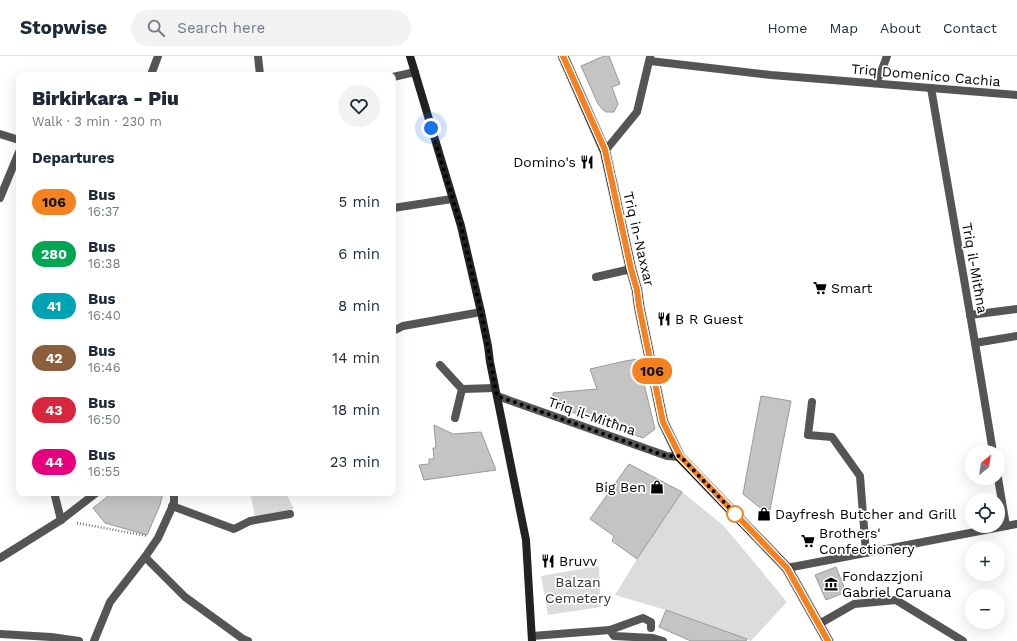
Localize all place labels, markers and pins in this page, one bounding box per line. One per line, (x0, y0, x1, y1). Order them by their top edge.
place label: Domino's (513, 154, 576, 170)
restaurant icon: Domino's (579, 154, 595, 170)
supermarket icon: Smart (812, 280, 828, 296)
place label: Smart (831, 280, 872, 296)
restaurant icon: B R Guest (656, 311, 672, 327)
place label: B R Guest (675, 311, 743, 327)
place label: Big Ben (595, 479, 646, 495)
shop icon: Big Ben (649, 479, 665, 495)
unlabelled marker (726, 505, 744, 523)
shop icon: Dayfresh Butcher and Grill (756, 506, 772, 522)
place label: Dayfresh Butcher and Grill (775, 506, 957, 522)
place label: Brothers' Confectionery (819, 525, 915, 557)
supermarket icon: Brothers' Confectionery (800, 533, 816, 549)
restaurant icon: Bruvv (540, 553, 556, 569)
place label: Bruvv (559, 553, 598, 569)
place label: Fondazzjoni Gabriel Caruana (842, 568, 951, 600)
museum icon: Fondazzjoni Gabriel Caruana (823, 576, 839, 592)

